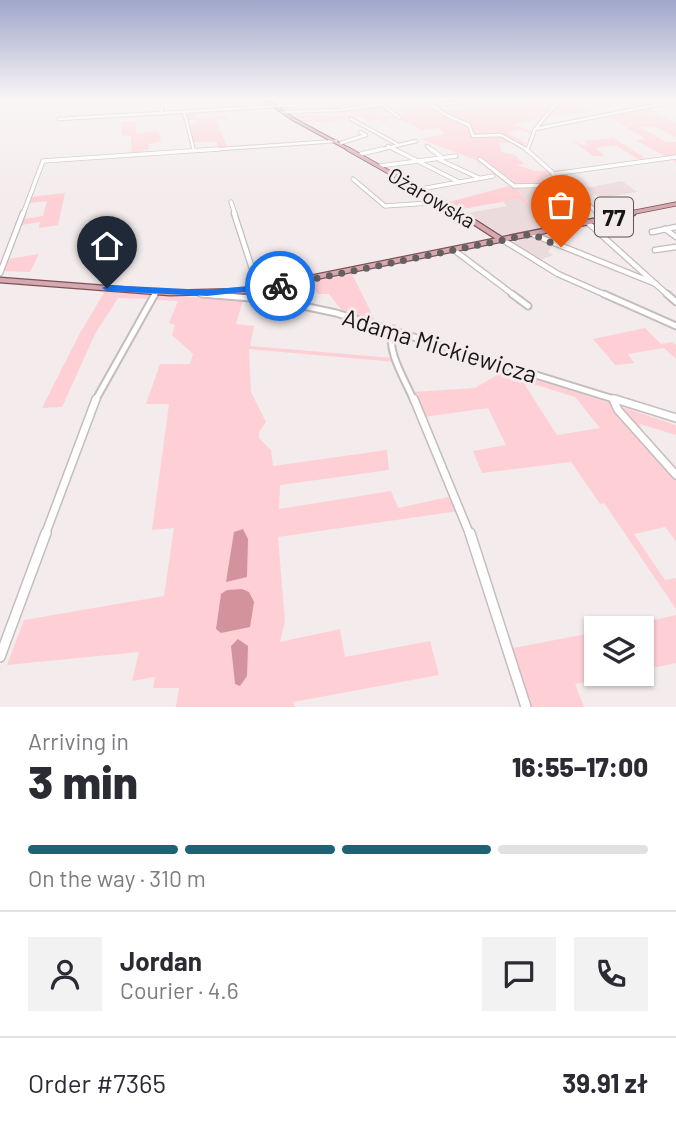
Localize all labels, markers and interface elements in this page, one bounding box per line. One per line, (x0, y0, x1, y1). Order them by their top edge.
street label: Ożarowska (384, 161, 480, 233)
pin (531, 175, 591, 247)
icon: bag (542, 186, 580, 224)
road number: 77 (595, 198, 633, 236)
pin (77, 216, 137, 288)
icon: home (88, 227, 126, 265)
courier (245, 251, 315, 321)
icon: bike (261, 267, 299, 305)
street label: Adama Mickiewicza (339, 302, 541, 388)
map controls (584, 616, 654, 686)
button: layers (584, 616, 654, 686)
text: Arriving in (28, 727, 129, 755)
text: 16:55–17:00 (512, 751, 648, 782)
text: 3 min (28, 753, 138, 808)
text: On the way · 310 m (28, 864, 206, 892)
button: person (28, 937, 102, 1011)
button: chat (482, 937, 556, 1011)
button: phone (574, 937, 648, 1011)
text: Jordan (120, 945, 202, 976)
text: Courier · 4.6 (120, 976, 239, 1004)
text: Order #7365 (28, 1067, 166, 1098)
text: 39.91 zł (562, 1067, 648, 1098)

